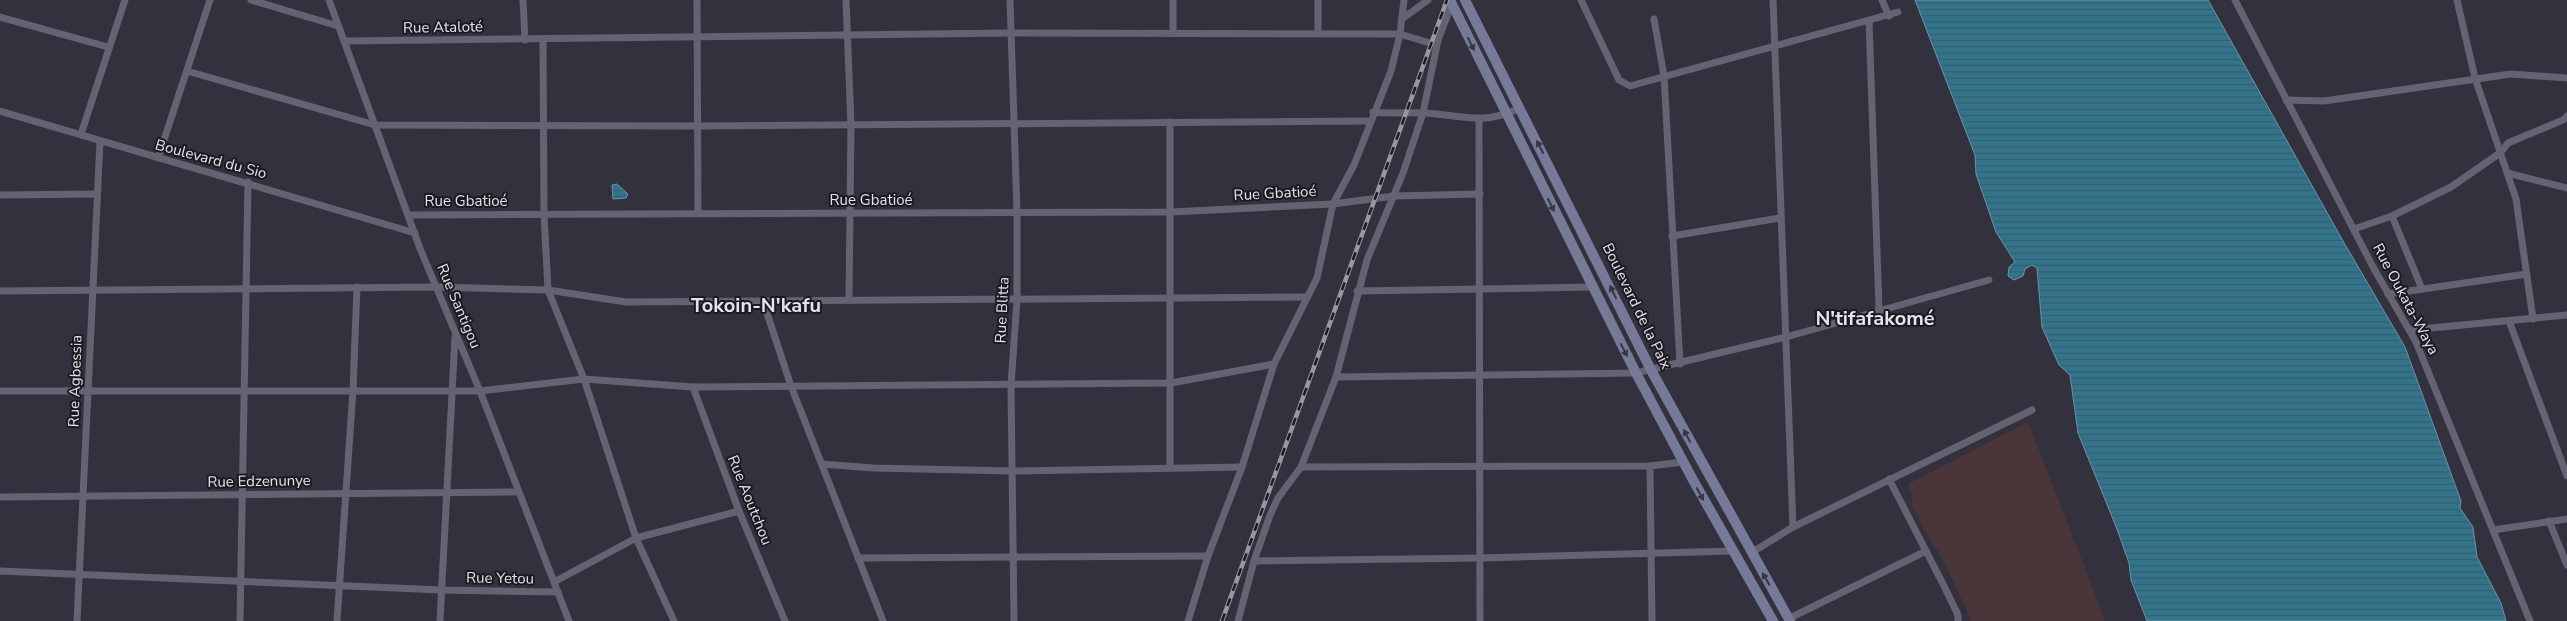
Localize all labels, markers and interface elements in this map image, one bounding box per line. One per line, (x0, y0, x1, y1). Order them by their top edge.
street label: Rue Ataloté (403, 16, 483, 38)
one-way arrow (1467, 37, 1475, 51)
street label: Boulevard du Sio (153, 135, 269, 183)
one-way arrow (1536, 140, 1544, 154)
street label: Rue Gbatioé (1233, 181, 1317, 205)
street label: Rue Gbatioé (830, 190, 912, 210)
street label: Rue Gbatioé (425, 191, 507, 211)
one-way arrow (1547, 198, 1555, 212)
street label: Boulevard de la Paix (1598, 240, 1676, 372)
street label: Rue Oukata-Waya (2368, 240, 2444, 358)
street label: Rue Santigou (432, 261, 486, 351)
street label: Rue Blitta (990, 276, 1014, 344)
one-way arrow (1609, 285, 1617, 299)
district label: Tokoin-N'kafu (691, 292, 821, 319)
district label: N'tifafakomé (1815, 305, 1935, 332)
street label: Rue Agbessia (63, 334, 87, 428)
one-way arrow (1620, 343, 1628, 357)
one-way arrow (1683, 430, 1692, 443)
street label: Rue Aoutchou (723, 452, 777, 548)
street label: Rue Edzenunye (207, 470, 311, 492)
one-way arrow (1696, 487, 1705, 500)
street label: Rue Yetou (466, 567, 534, 589)
one-way arrow (1761, 572, 1770, 585)

